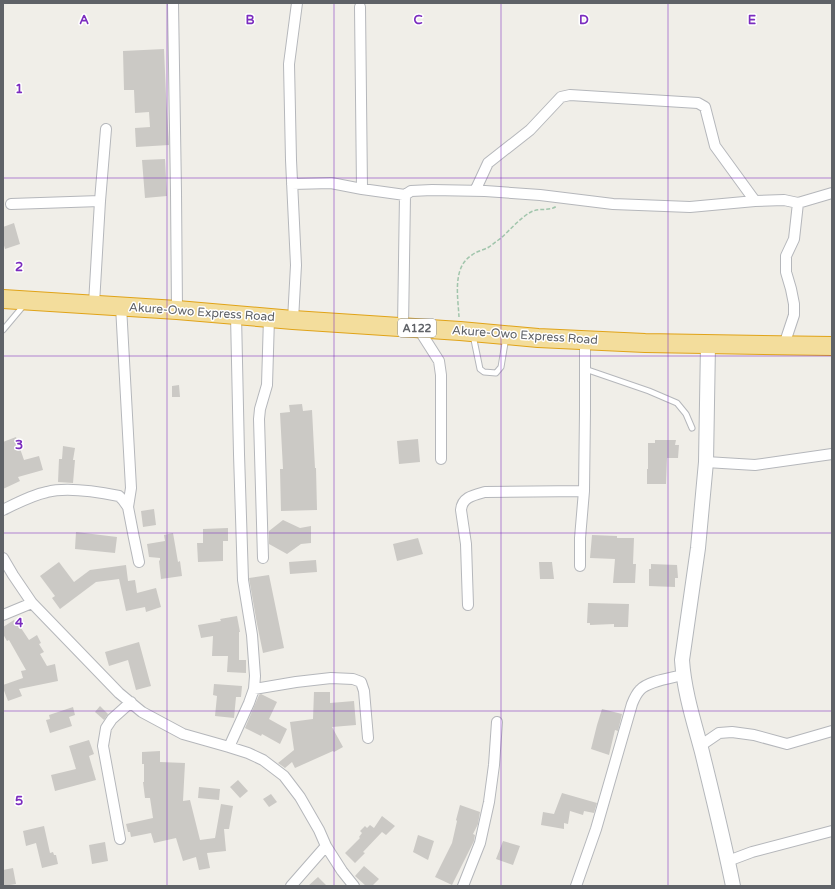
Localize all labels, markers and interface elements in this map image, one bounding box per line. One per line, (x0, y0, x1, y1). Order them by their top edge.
text: A (79, 12, 89, 28)
text: B (245, 12, 255, 28)
text: C (413, 12, 423, 28)
text: D (579, 12, 589, 28)
text: E (748, 12, 756, 28)
text: 1 (15, 81, 23, 97)
text: 2 (15, 259, 23, 275)
street label: Akure-Owo Express Road (129, 300, 275, 324)
road number: A122 (398, 319, 436, 337)
street label: Akure-Owo Express Road (452, 323, 598, 347)
text: 3 (15, 437, 23, 453)
text: 4 (15, 615, 24, 631)
text: 5 (15, 793, 23, 809)

